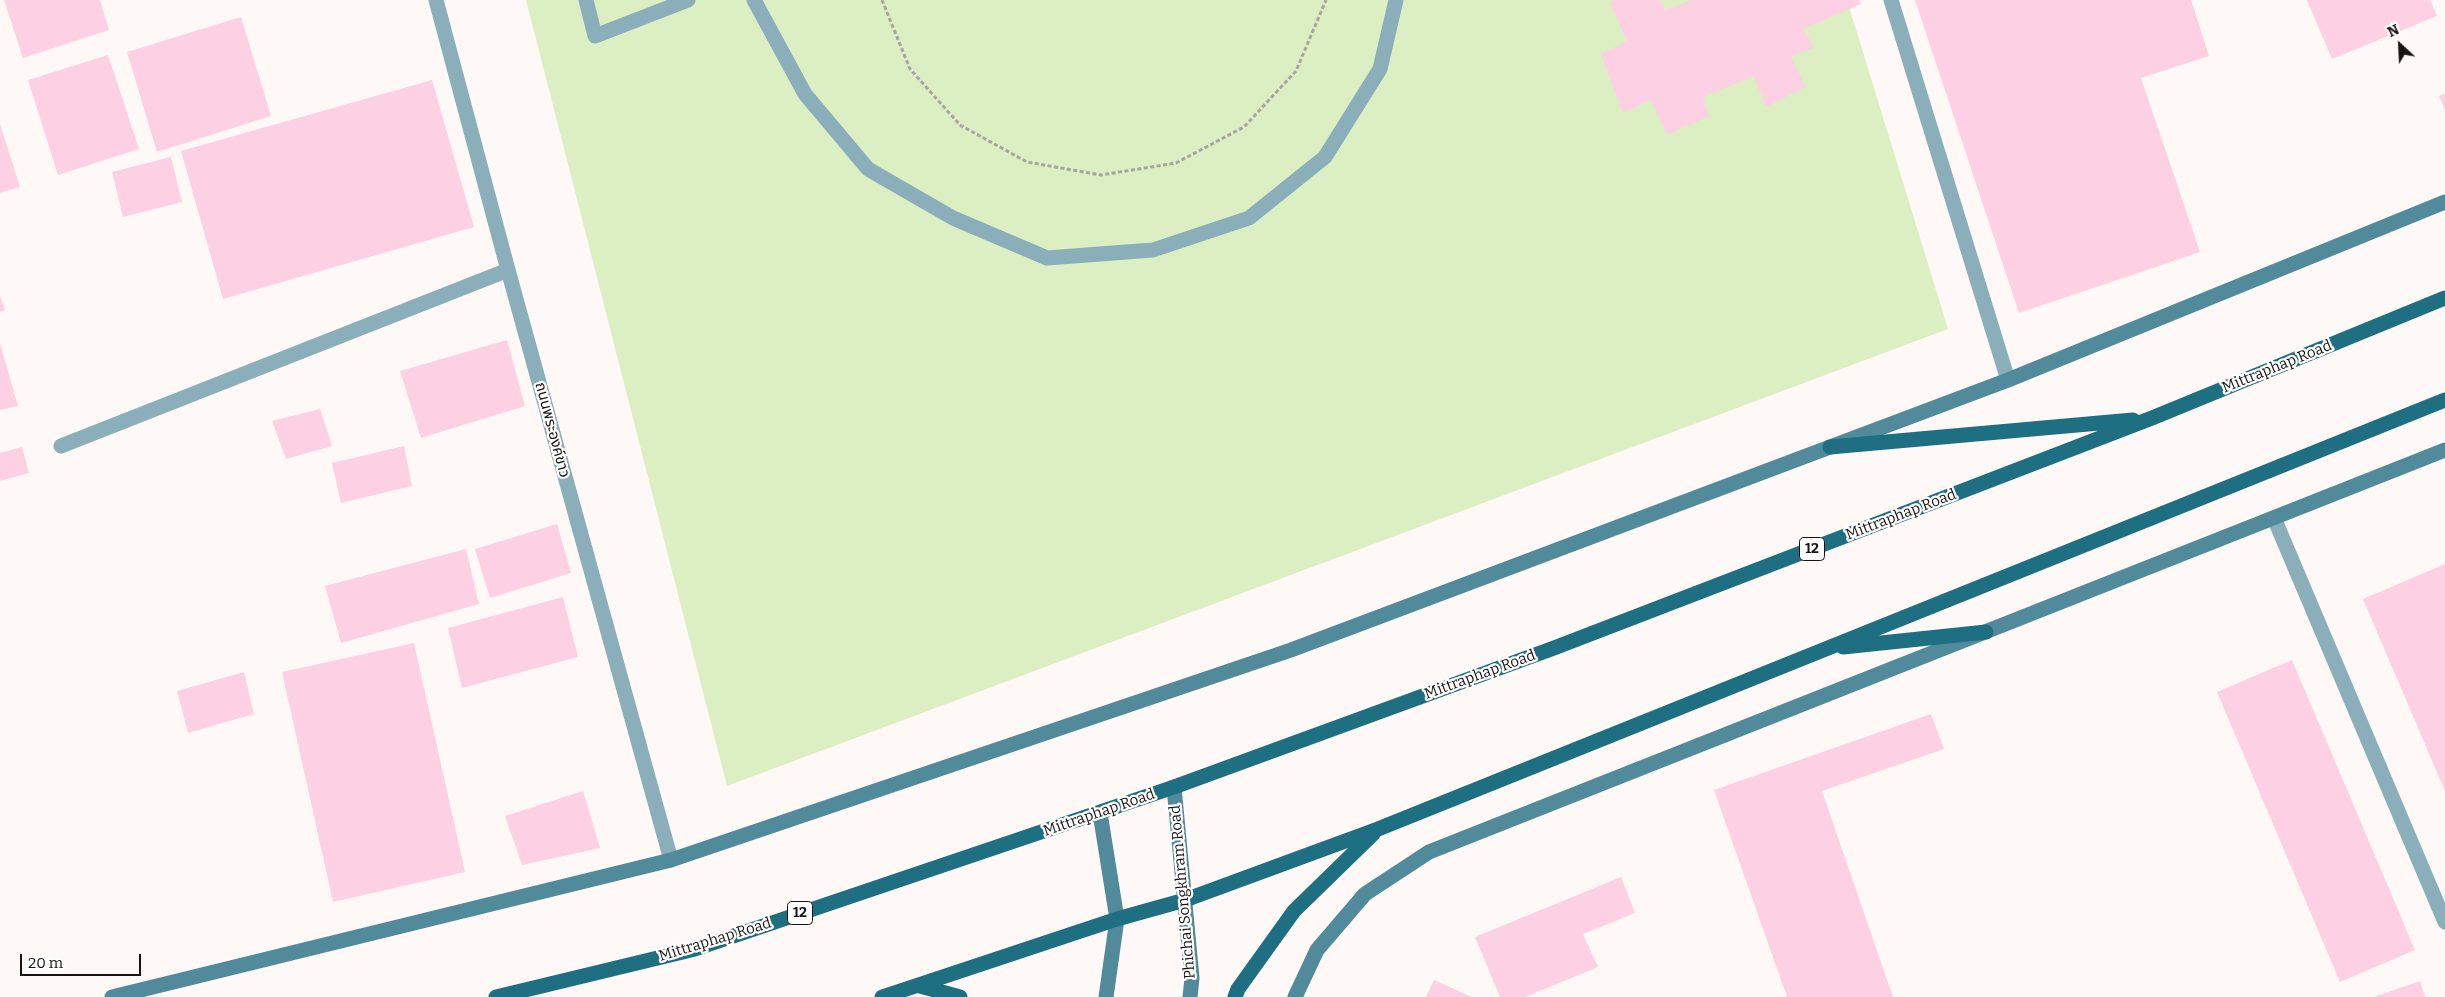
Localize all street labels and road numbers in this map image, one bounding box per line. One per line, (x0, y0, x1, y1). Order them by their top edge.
street label: Mittraphap Road (2220, 337, 2334, 397)
street label: ถนนพระองค์ขาว (531, 380, 573, 480)
street label: Mittraphap Road (1843, 486, 1959, 544)
road number: 12 (1800, 538, 1824, 560)
street label: Mittraphap Road (1422, 647, 1538, 703)
street label: Mittraphap Road (1041, 785, 1157, 841)
street label: Phichai Songkhram Road (1166, 804, 1200, 980)
road number: 12 (788, 901, 812, 924)
street label: Mittraphap Road (657, 914, 773, 966)

